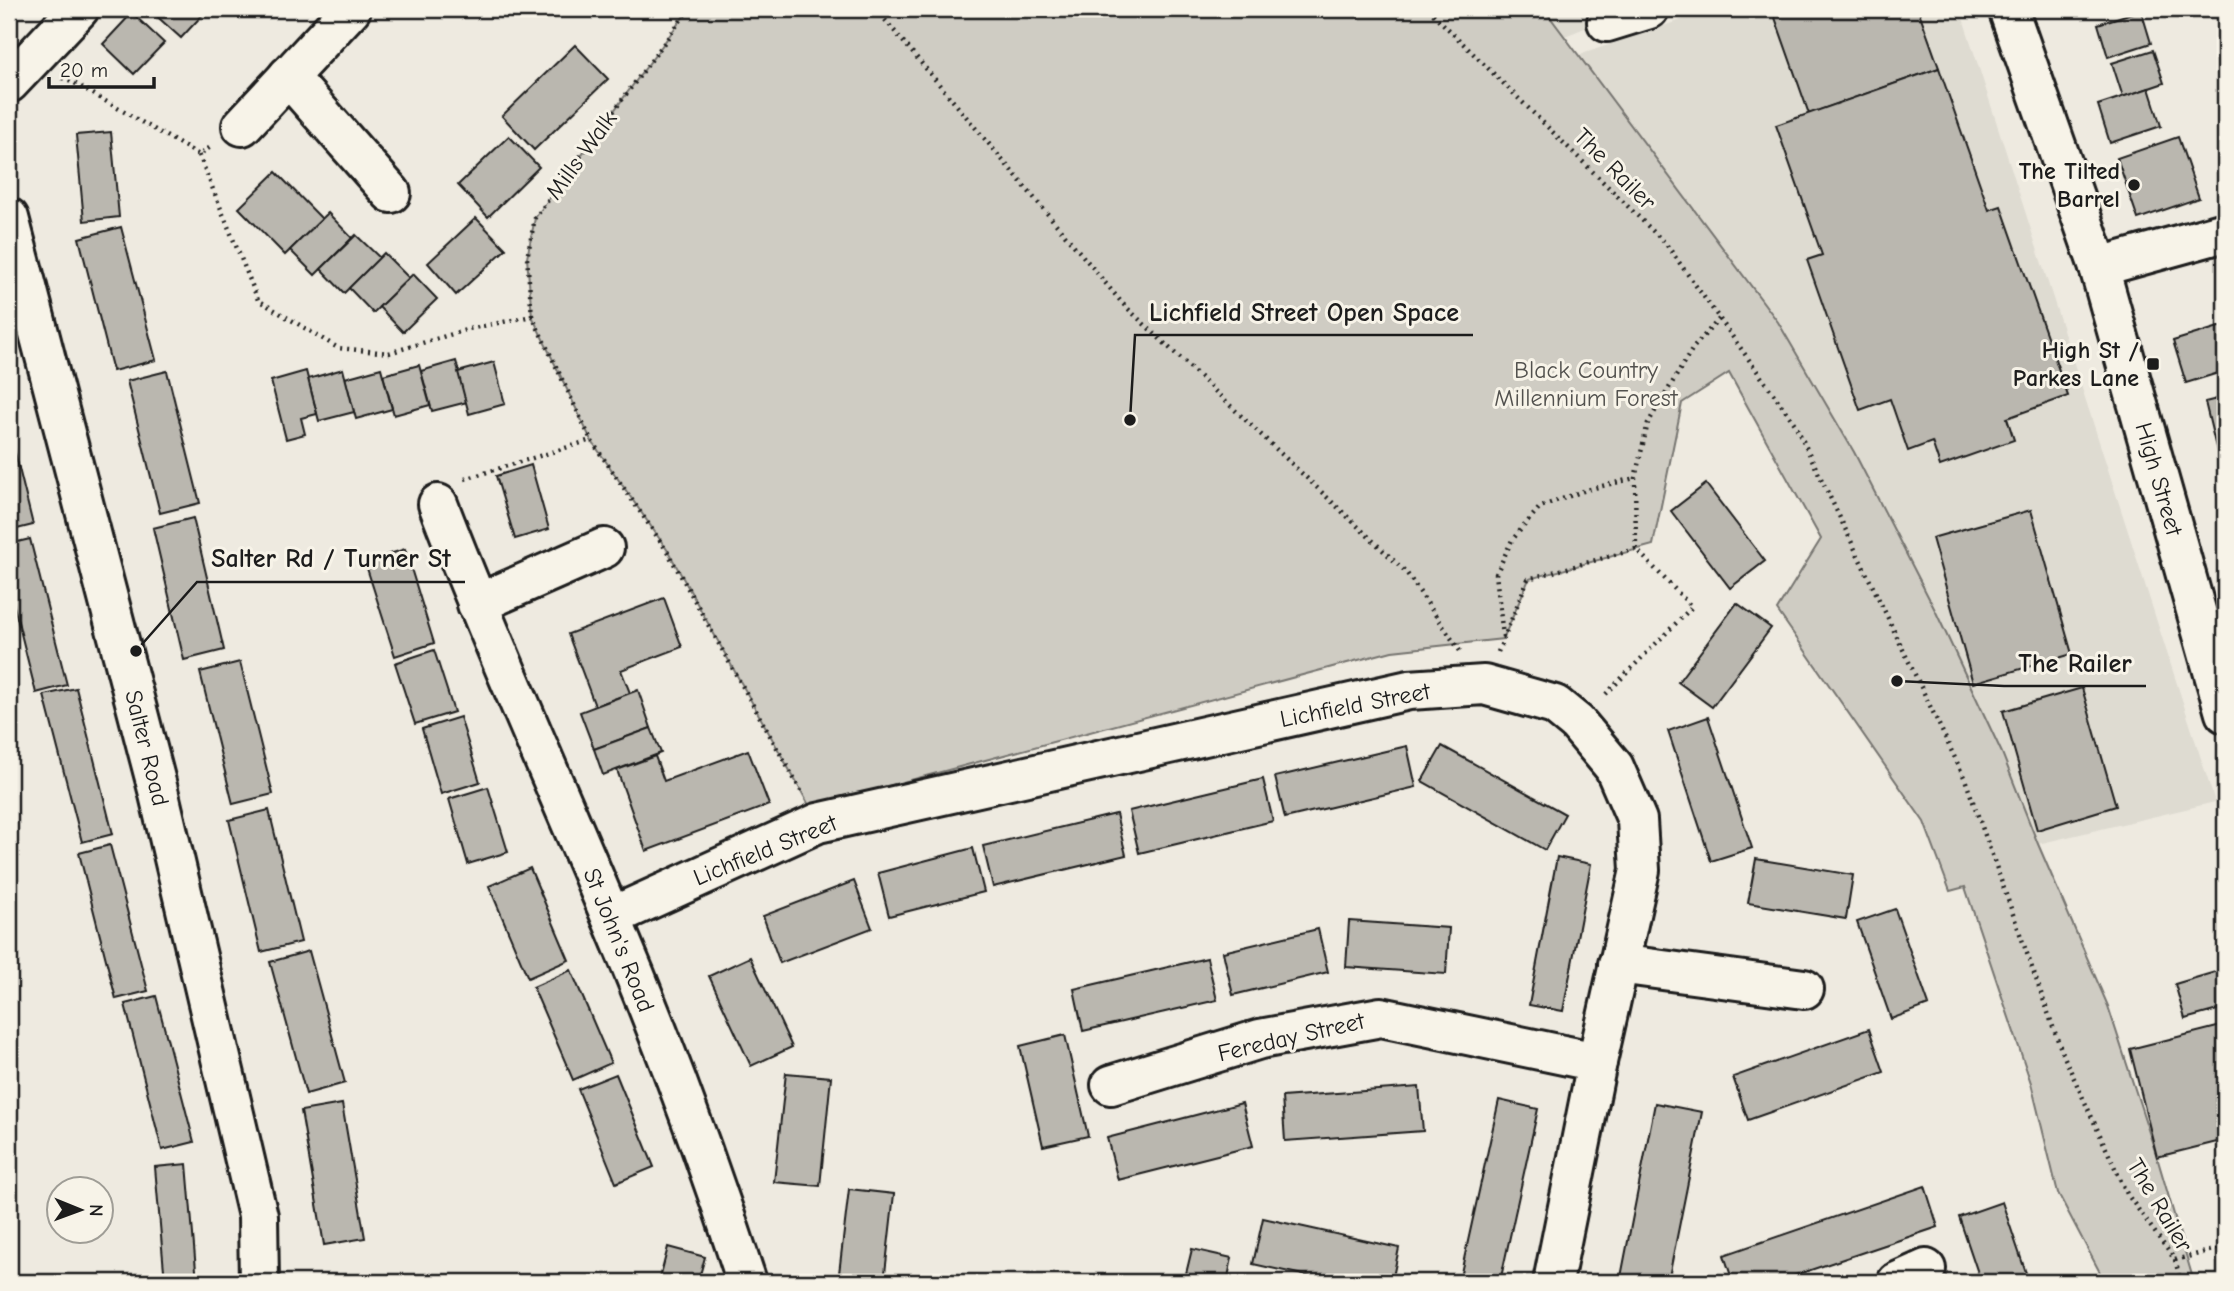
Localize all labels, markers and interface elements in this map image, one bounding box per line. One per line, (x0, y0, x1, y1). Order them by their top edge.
scale bar (49, 46, 154, 90)
text: 20 m (60, 58, 108, 82)
street label: Mills Walk (540, 105, 623, 205)
street label: The Railer (1568, 122, 1662, 216)
place label: The Tilted Barrel (2019, 157, 2120, 213)
marker: The Tilted Barrel (2126, 177, 2142, 193)
callout: Lichfield Street Open Space (1135, 288, 1473, 335)
text: Lichfield Street Open Space (1149, 298, 1459, 328)
place label: High St / Parkes Lane (2013, 336, 2139, 392)
park label: Black Country Millennium Forest (1494, 356, 1679, 412)
marker: High St / Parkes Lane (2145, 356, 2161, 372)
street label: High Street (2129, 419, 2189, 540)
callout: Salter Rd / Turner St (197, 535, 465, 582)
text: Salter Rd / Turner St (211, 544, 451, 574)
callout: The Railer (2004, 639, 2146, 686)
text: The Railer (2018, 649, 2132, 679)
street label: Lichfield Street (1278, 677, 1433, 733)
street label: Salter Road (119, 687, 175, 809)
street label: Lichfield Street (689, 808, 842, 891)
street label: St John's Road (577, 864, 661, 1016)
street label: Fereday Street (1215, 1006, 1368, 1067)
street label: The Railer (2121, 1153, 2199, 1257)
north arrow (46, 1176, 116, 1246)
text: N (85, 1204, 107, 1217)

